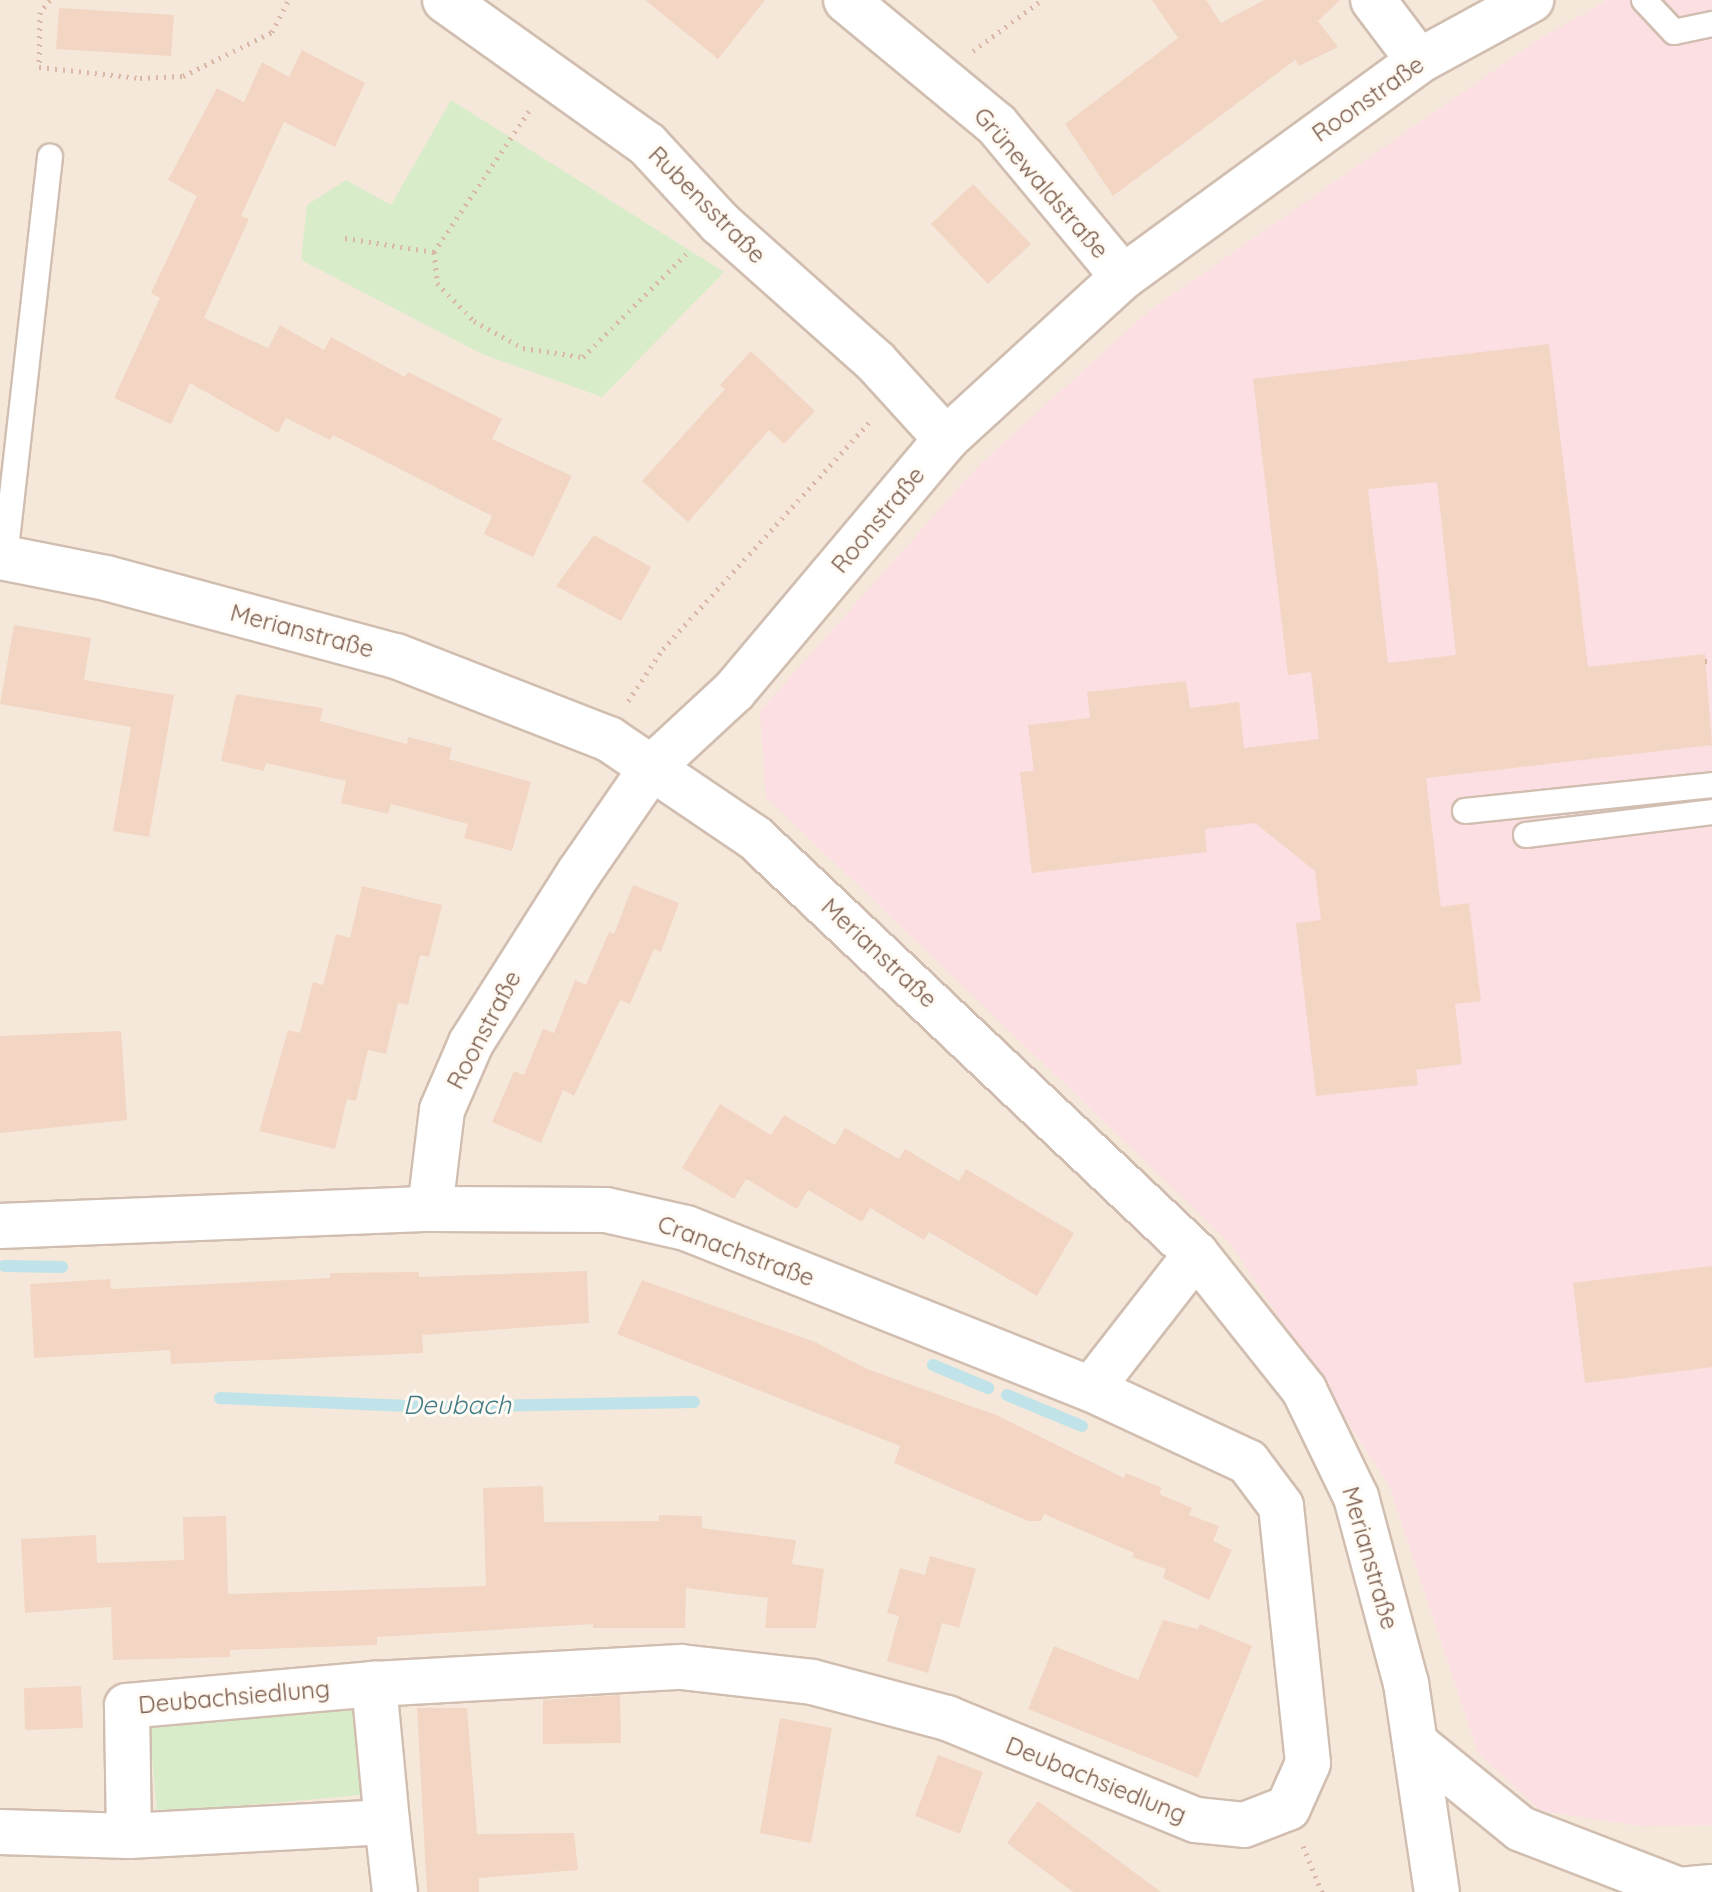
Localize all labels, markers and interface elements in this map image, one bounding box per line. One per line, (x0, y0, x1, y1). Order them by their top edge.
street label: Roonstraße (1307, 50, 1429, 148)
street label: Grünewaldstraße (968, 102, 1114, 264)
street label: Rubensstraße (642, 140, 772, 270)
street label: Roonstraße (825, 461, 931, 579)
street label: Merianstraße (227, 598, 377, 664)
street label: Merianstraße (815, 892, 943, 1014)
street label: Roonstraße (441, 966, 527, 1094)
street label: Cranachstraße (654, 1209, 818, 1293)
water label: Deubach (403, 1389, 511, 1421)
street label: Merianstraße (1336, 1483, 1404, 1633)
street label: Deubachsiedlung (137, 1674, 331, 1720)
street label: Deubachsiedlung (1001, 1731, 1191, 1829)

